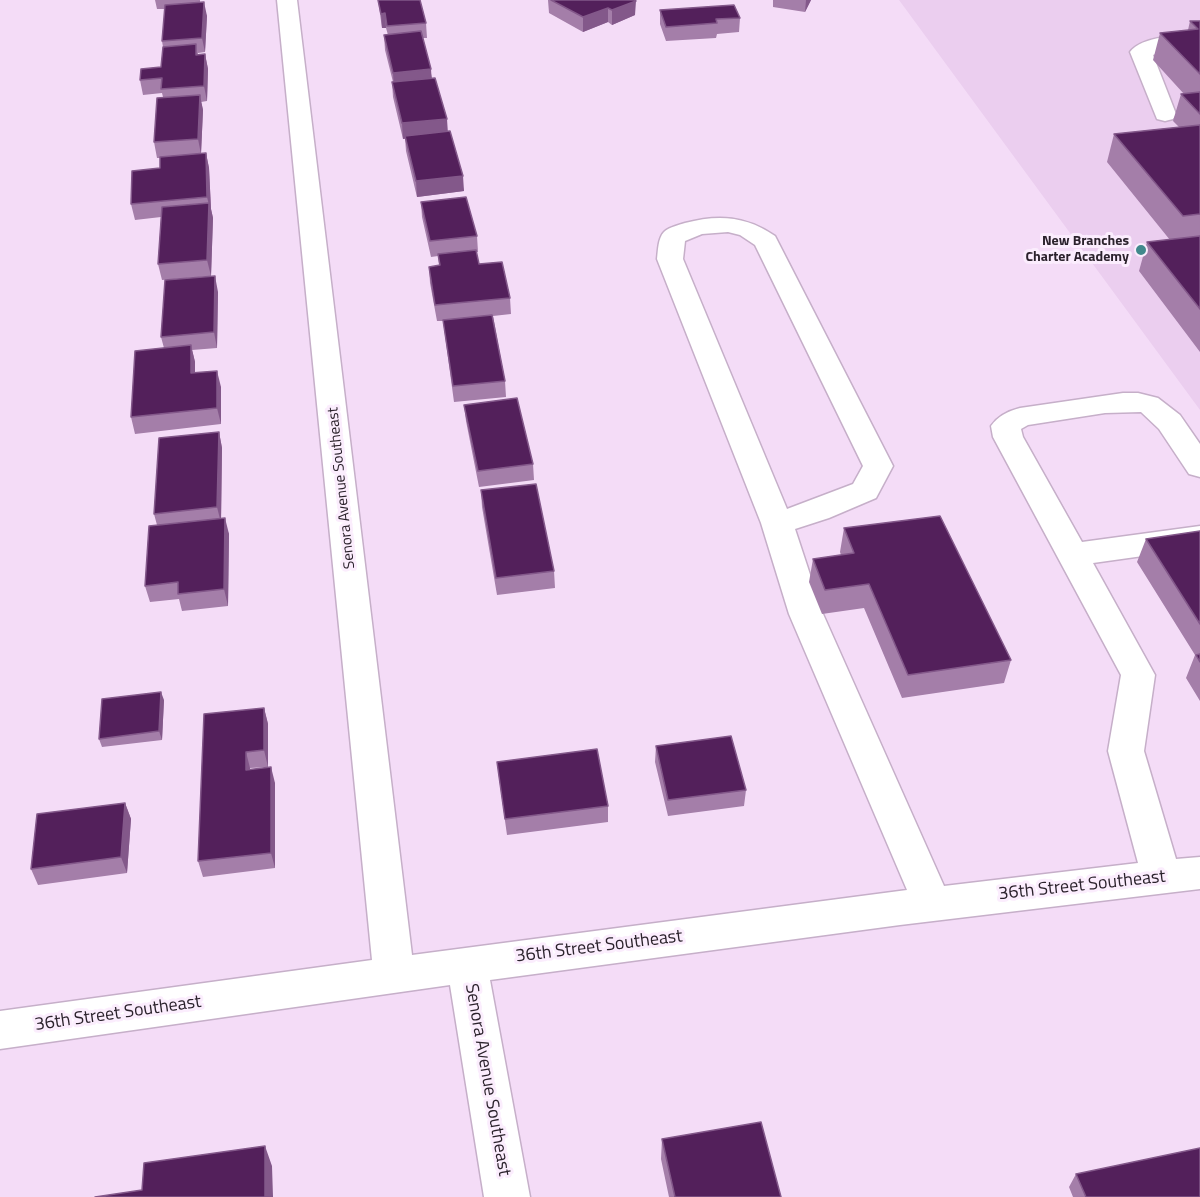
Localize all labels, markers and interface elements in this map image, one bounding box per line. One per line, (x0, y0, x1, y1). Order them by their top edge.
place label: New Branches Charter Academy (1026, 234, 1129, 266)
marker: New Branches Charter Academy (1134, 243, 1148, 257)
street label: Senora Avenue Southeast (325, 406, 359, 570)
street label: 36th Street Southeast (997, 866, 1167, 906)
street label: 36th Street Southeast (514, 926, 684, 968)
street label: Senora Avenue Southeast (459, 982, 515, 1178)
street label: 36th Street Southeast (33, 992, 203, 1036)

